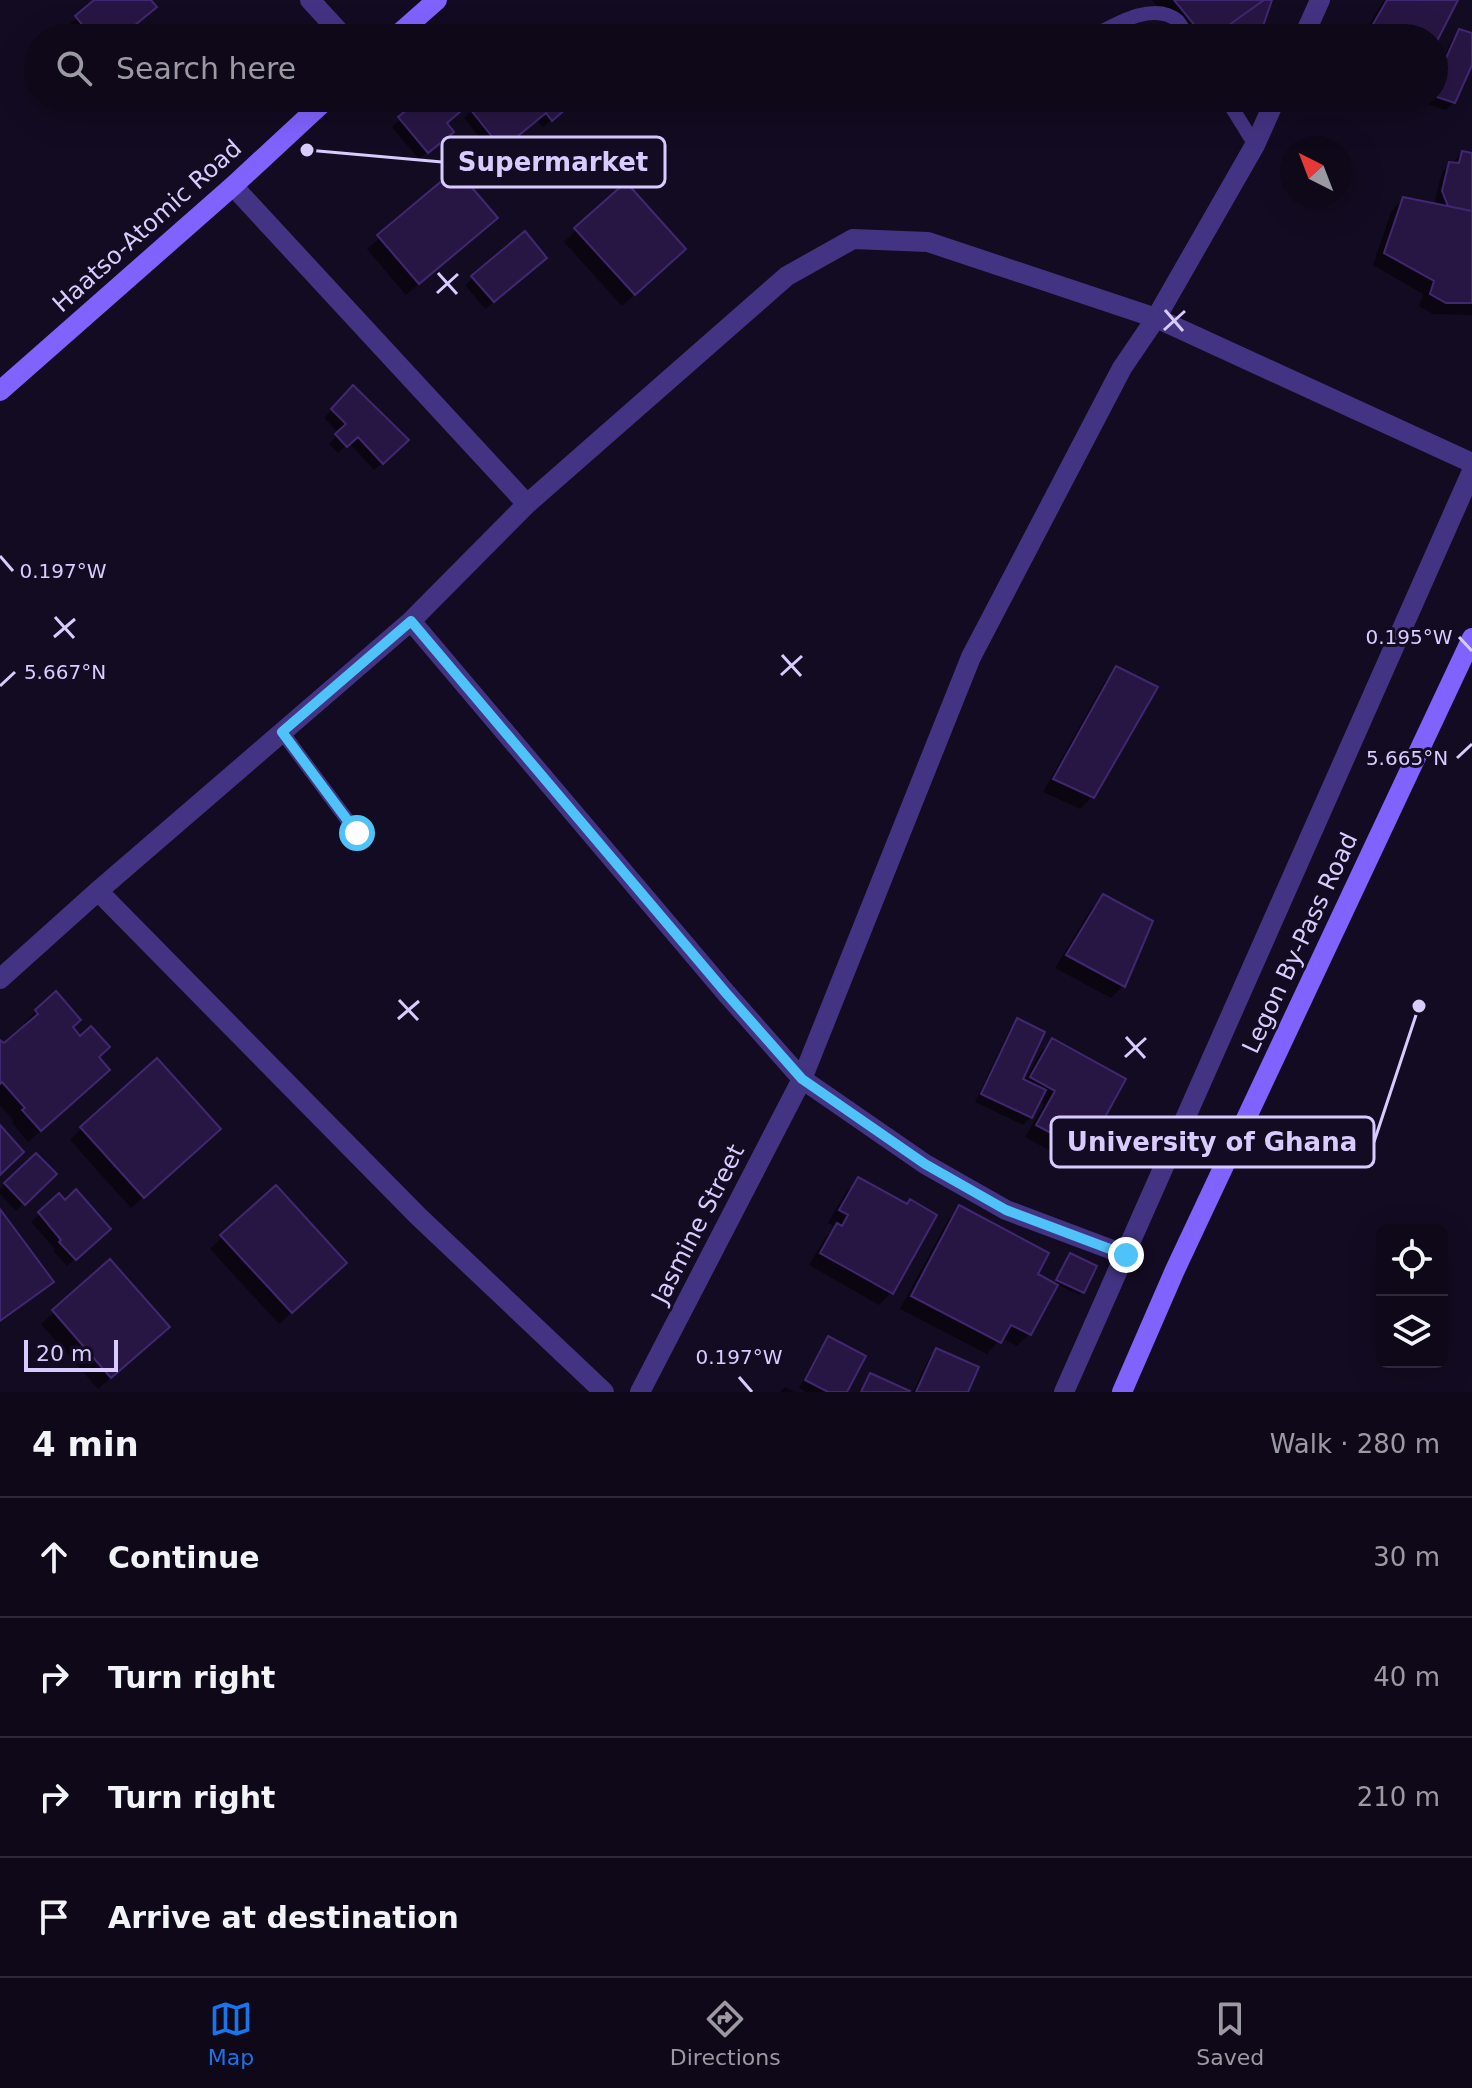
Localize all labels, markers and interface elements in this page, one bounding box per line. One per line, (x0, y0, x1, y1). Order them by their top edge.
search box (24, 24, 1448, 112)
icon: search (52, 46, 96, 90)
text: Search here (116, 51, 296, 86)
street label: Haatso-Atomic Road (47, 134, 247, 318)
north arrow (1280, 136, 1352, 208)
callout: Supermarket (442, 137, 665, 187)
text: Supermarket (458, 147, 648, 177)
text: 0.197°W (19, 559, 107, 583)
text: 0.195°W (1365, 625, 1453, 649)
text: 5.667°N (24, 660, 106, 684)
text: 5.665°N (1366, 746, 1448, 770)
route start (339, 815, 375, 851)
street label: Legon By-Pass Road (1237, 828, 1363, 1058)
callout: University of Ghana (1051, 1117, 1374, 1167)
text: University of Ghana (1067, 1127, 1357, 1157)
street label: Jasmine Street (645, 1140, 750, 1310)
map controls (1376, 1224, 1448, 1368)
button: locate (1376, 1224, 1448, 1296)
route end (1108, 1237, 1144, 1273)
button: layers (1376, 1296, 1448, 1368)
scale bar (24, 1336, 118, 1372)
text: 20 m (36, 1341, 92, 1366)
text: 0.197°W (695, 1345, 783, 1369)
text: 4 min (32, 1424, 139, 1464)
text: Walk · 280 m (1270, 1429, 1440, 1459)
icon: ahead (32, 1535, 76, 1579)
text: Continue (108, 1540, 260, 1575)
text: 30 m (1373, 1542, 1440, 1572)
icon: right (32, 1655, 76, 1699)
text: Turn right (108, 1660, 275, 1695)
text: 40 m (1373, 1662, 1440, 1692)
icon: right (32, 1775, 76, 1819)
text: Turn right (108, 1780, 275, 1815)
text: 210 m (1357, 1782, 1440, 1812)
icon: arrive (32, 1895, 76, 1939)
text: Arrive at destination (108, 1900, 459, 1935)
tab: Map (208, 1997, 254, 2070)
tab: Directions (670, 1997, 781, 2070)
tab: Saved (1196, 1997, 1264, 2070)

